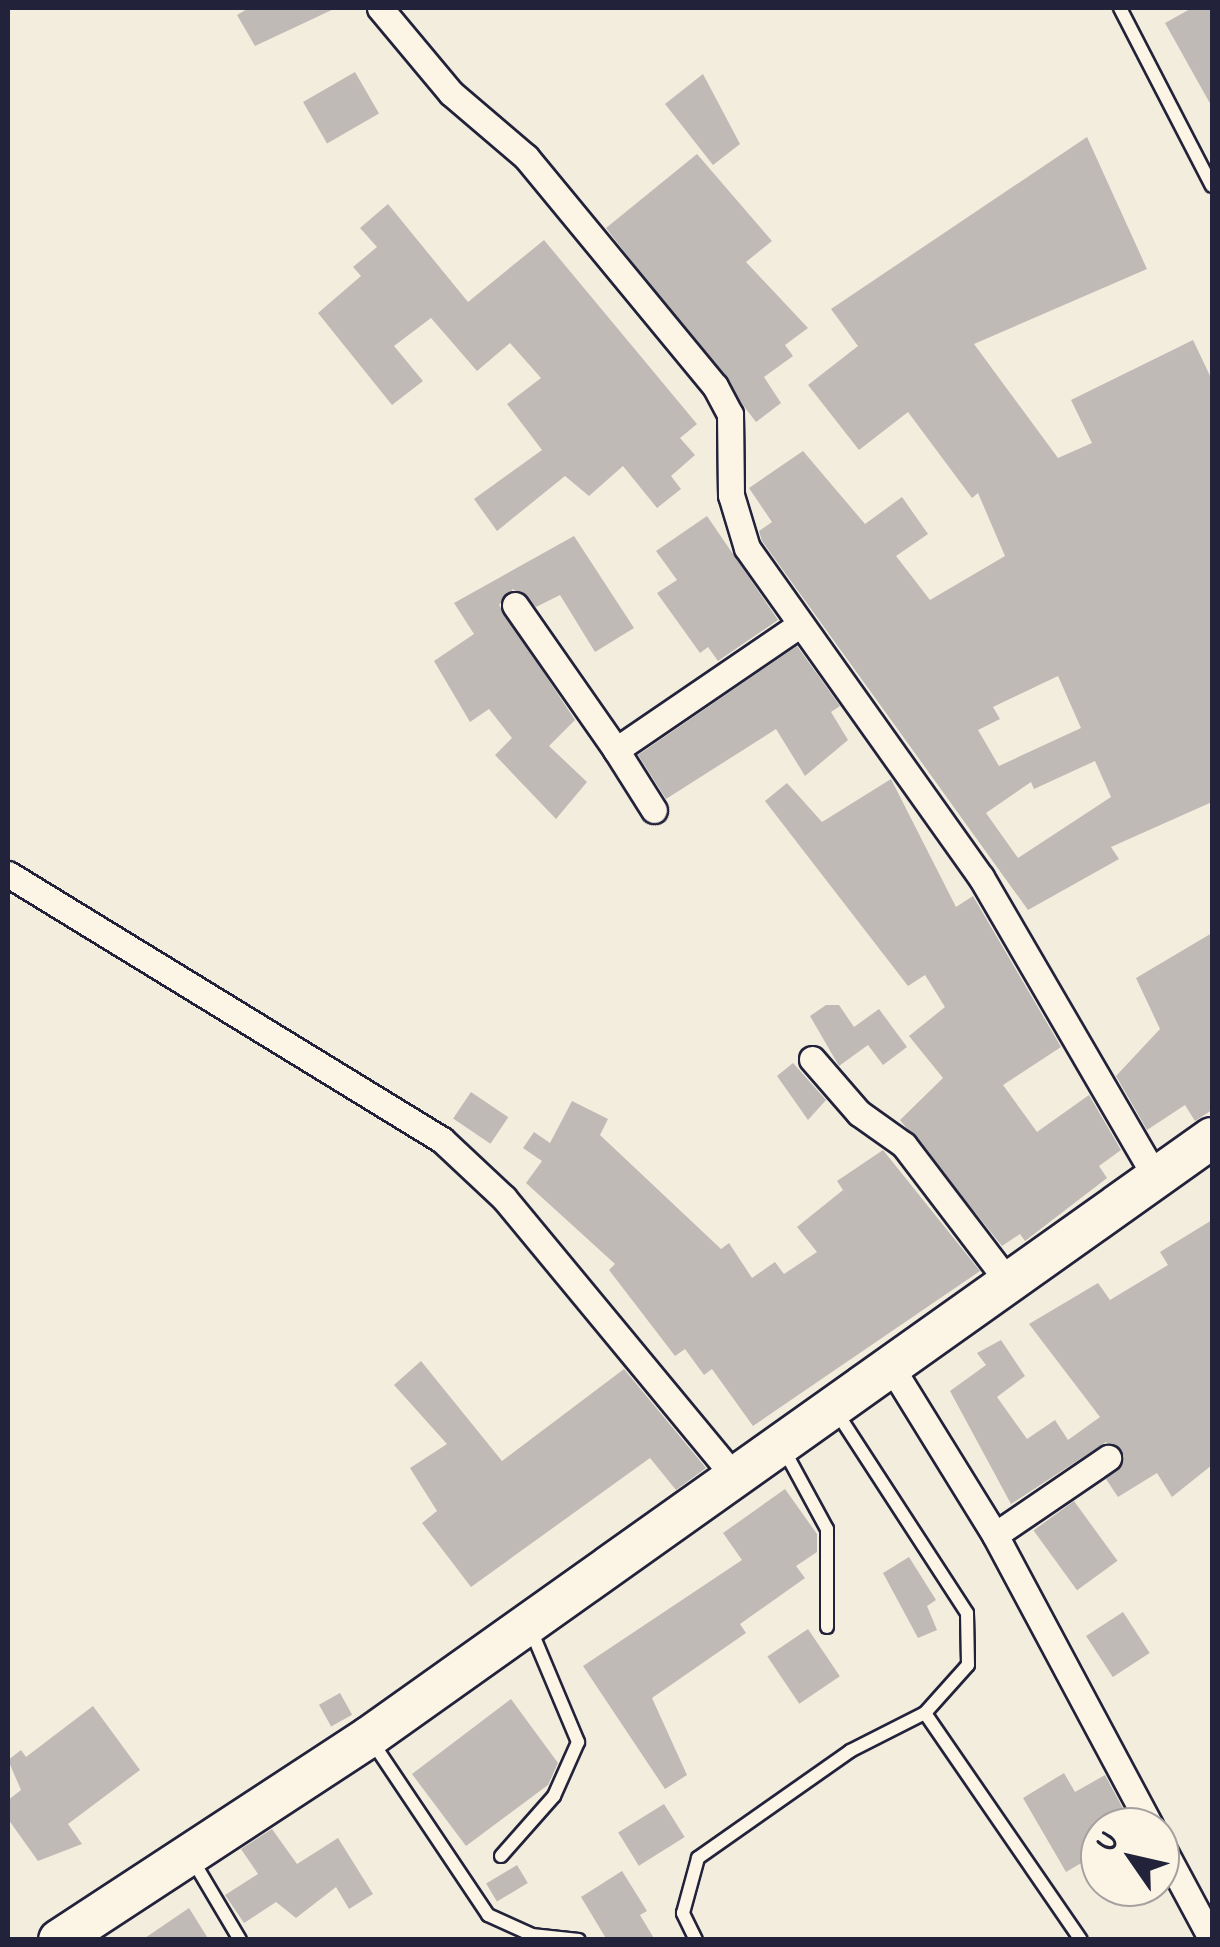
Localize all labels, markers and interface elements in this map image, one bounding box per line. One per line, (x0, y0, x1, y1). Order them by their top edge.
north arrow (1080, 1807, 1180, 1907)
text: U (1087, 1824, 1127, 1858)

